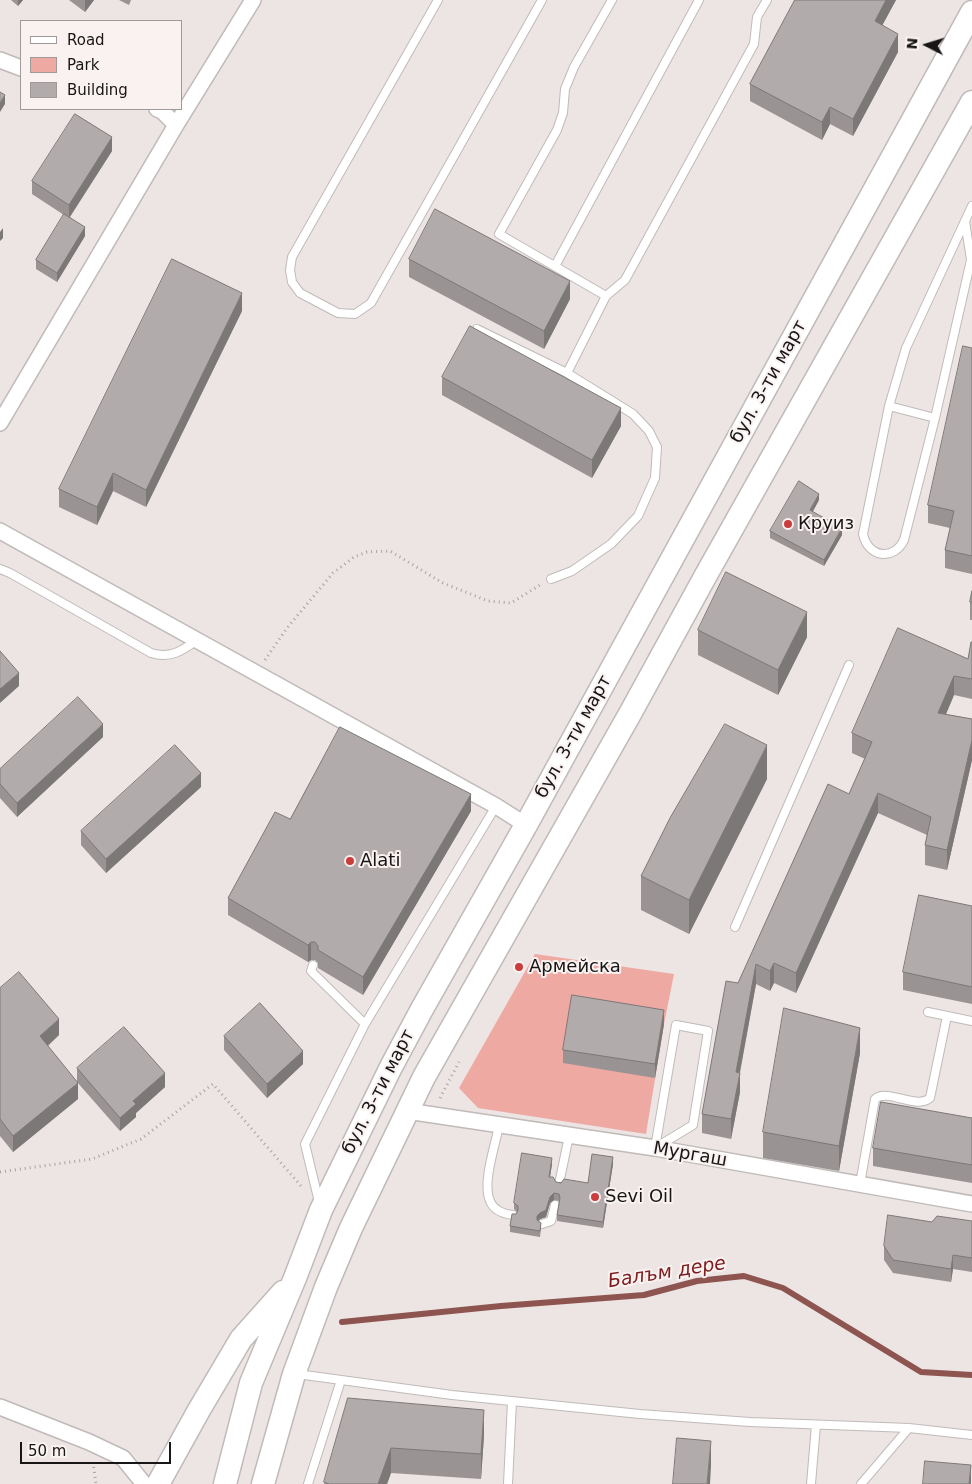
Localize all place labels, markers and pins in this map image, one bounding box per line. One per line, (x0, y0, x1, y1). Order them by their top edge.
place label: Круиз (798, 513, 854, 535)
marker: Круиз (782, 518, 794, 530)
place label: Alati (360, 850, 400, 872)
marker: Alati (344, 855, 356, 867)
place label: Армейска (529, 956, 621, 978)
marker: Армейска (513, 961, 525, 973)
place label: Sevi Oil (605, 1186, 673, 1208)
marker: Sevi Oil (589, 1191, 601, 1203)

